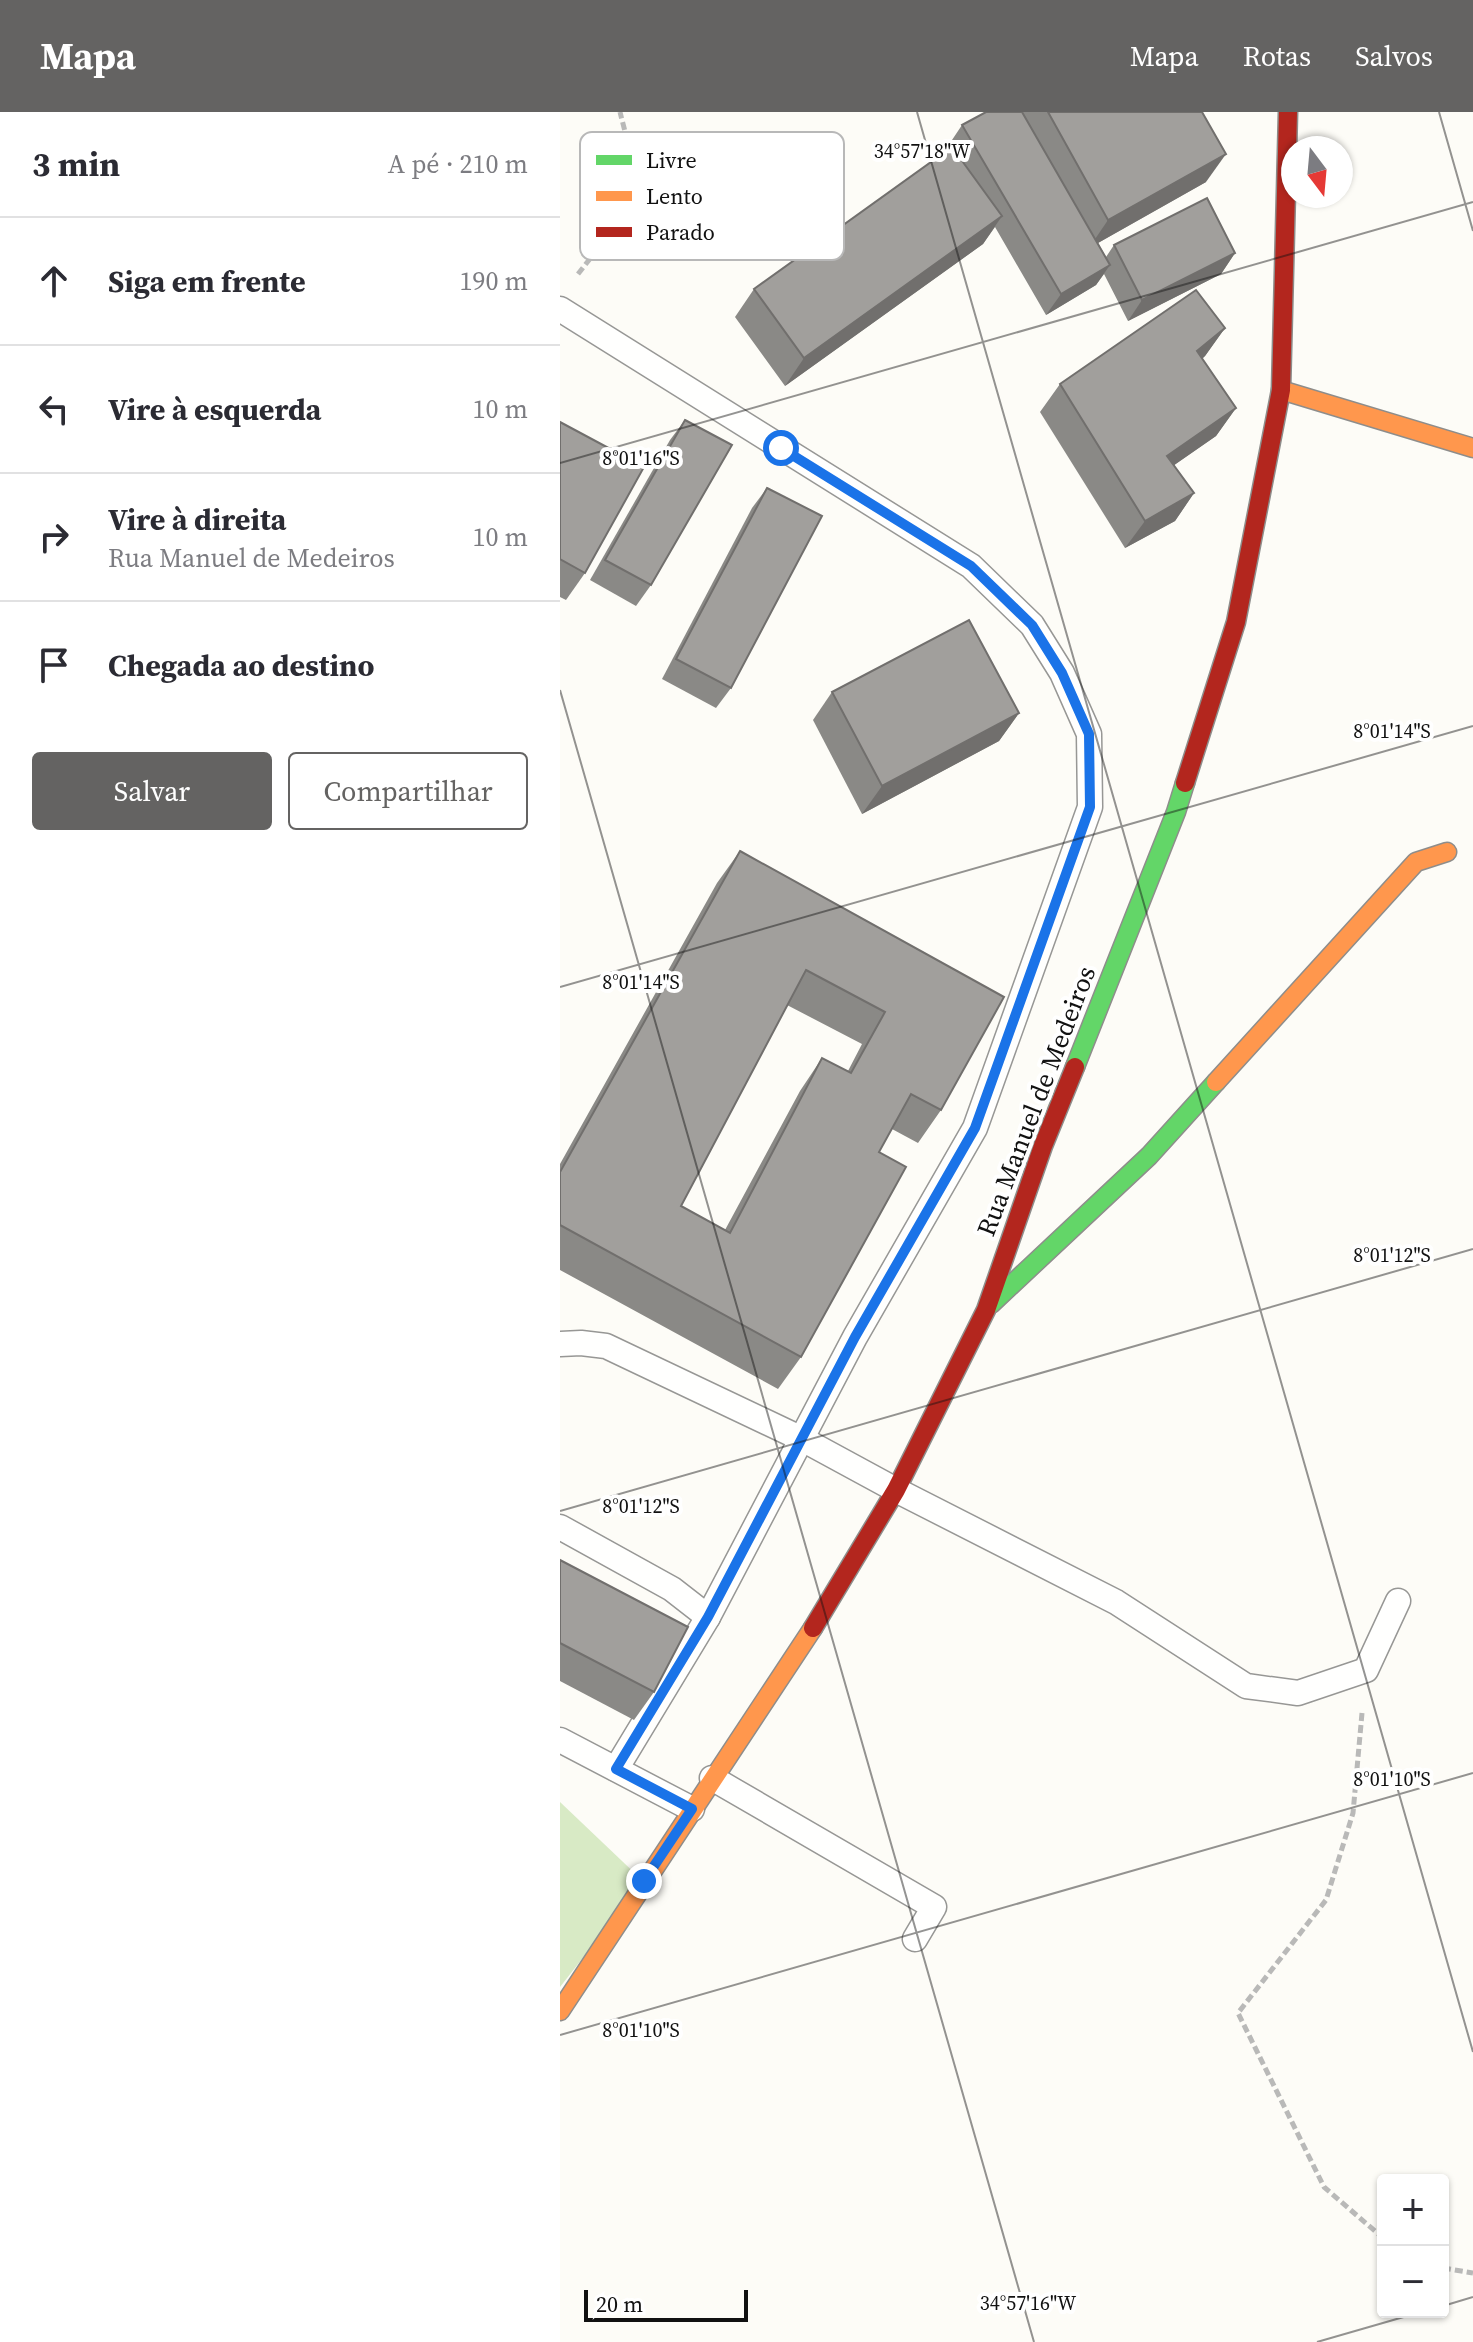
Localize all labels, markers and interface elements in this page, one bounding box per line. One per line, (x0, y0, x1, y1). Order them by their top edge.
text: Mapa (40, 30, 136, 82)
text: Mapa (1130, 37, 1199, 75)
text: Rotas (1243, 37, 1311, 75)
text: Salvos (1355, 37, 1433, 75)
legend (580, 132, 844, 260)
north arrow (1281, 136, 1353, 208)
text: 34°57'18"W (874, 137, 971, 165)
text: 3 min (32, 141, 120, 187)
text: Livre (646, 145, 697, 175)
text: A pé · 210 m (388, 146, 528, 182)
text: Lento (646, 181, 703, 211)
text: Parado (646, 217, 715, 247)
icon: ahead (32, 259, 76, 303)
text: Siga em frente (108, 261, 306, 302)
text: 190 m (460, 263, 528, 299)
icon: left (32, 387, 76, 431)
text: Vire à esquerda (108, 389, 321, 430)
text: 10 m (473, 391, 528, 427)
route start (763, 430, 799, 466)
text: 8°01'16"S (602, 444, 680, 472)
text: Vire à direita (108, 499, 287, 540)
icon: right (32, 515, 76, 559)
text: 10 m (473, 519, 528, 555)
text: Rua Manuel de Medeiros (108, 540, 395, 576)
icon: arrive (32, 643, 76, 687)
text: Chegada ao destino (108, 645, 374, 686)
text: 8°01'14"S (1353, 717, 1431, 745)
button: Salvar (32, 752, 272, 830)
button: Compartilhar (288, 752, 528, 830)
street label: Rua Manuel de Medeiros (968, 961, 1104, 1241)
text: 8°01'14"S (602, 968, 680, 996)
text: 8°01'12"S (1353, 1241, 1431, 1269)
text: 8°01'12"S (602, 1492, 680, 1520)
text: 8°01'10"S (1353, 1765, 1431, 1793)
route end (626, 1863, 662, 1899)
text: 8°01'10"S (602, 2016, 680, 2044)
map controls (1377, 2174, 1449, 2318)
button: + (1377, 2174, 1449, 2246)
button: − (1377, 2246, 1449, 2318)
scale bar (584, 2286, 748, 2322)
text: 20 m (596, 2289, 643, 2319)
text: 34°57'16"W (980, 2289, 1077, 2317)

